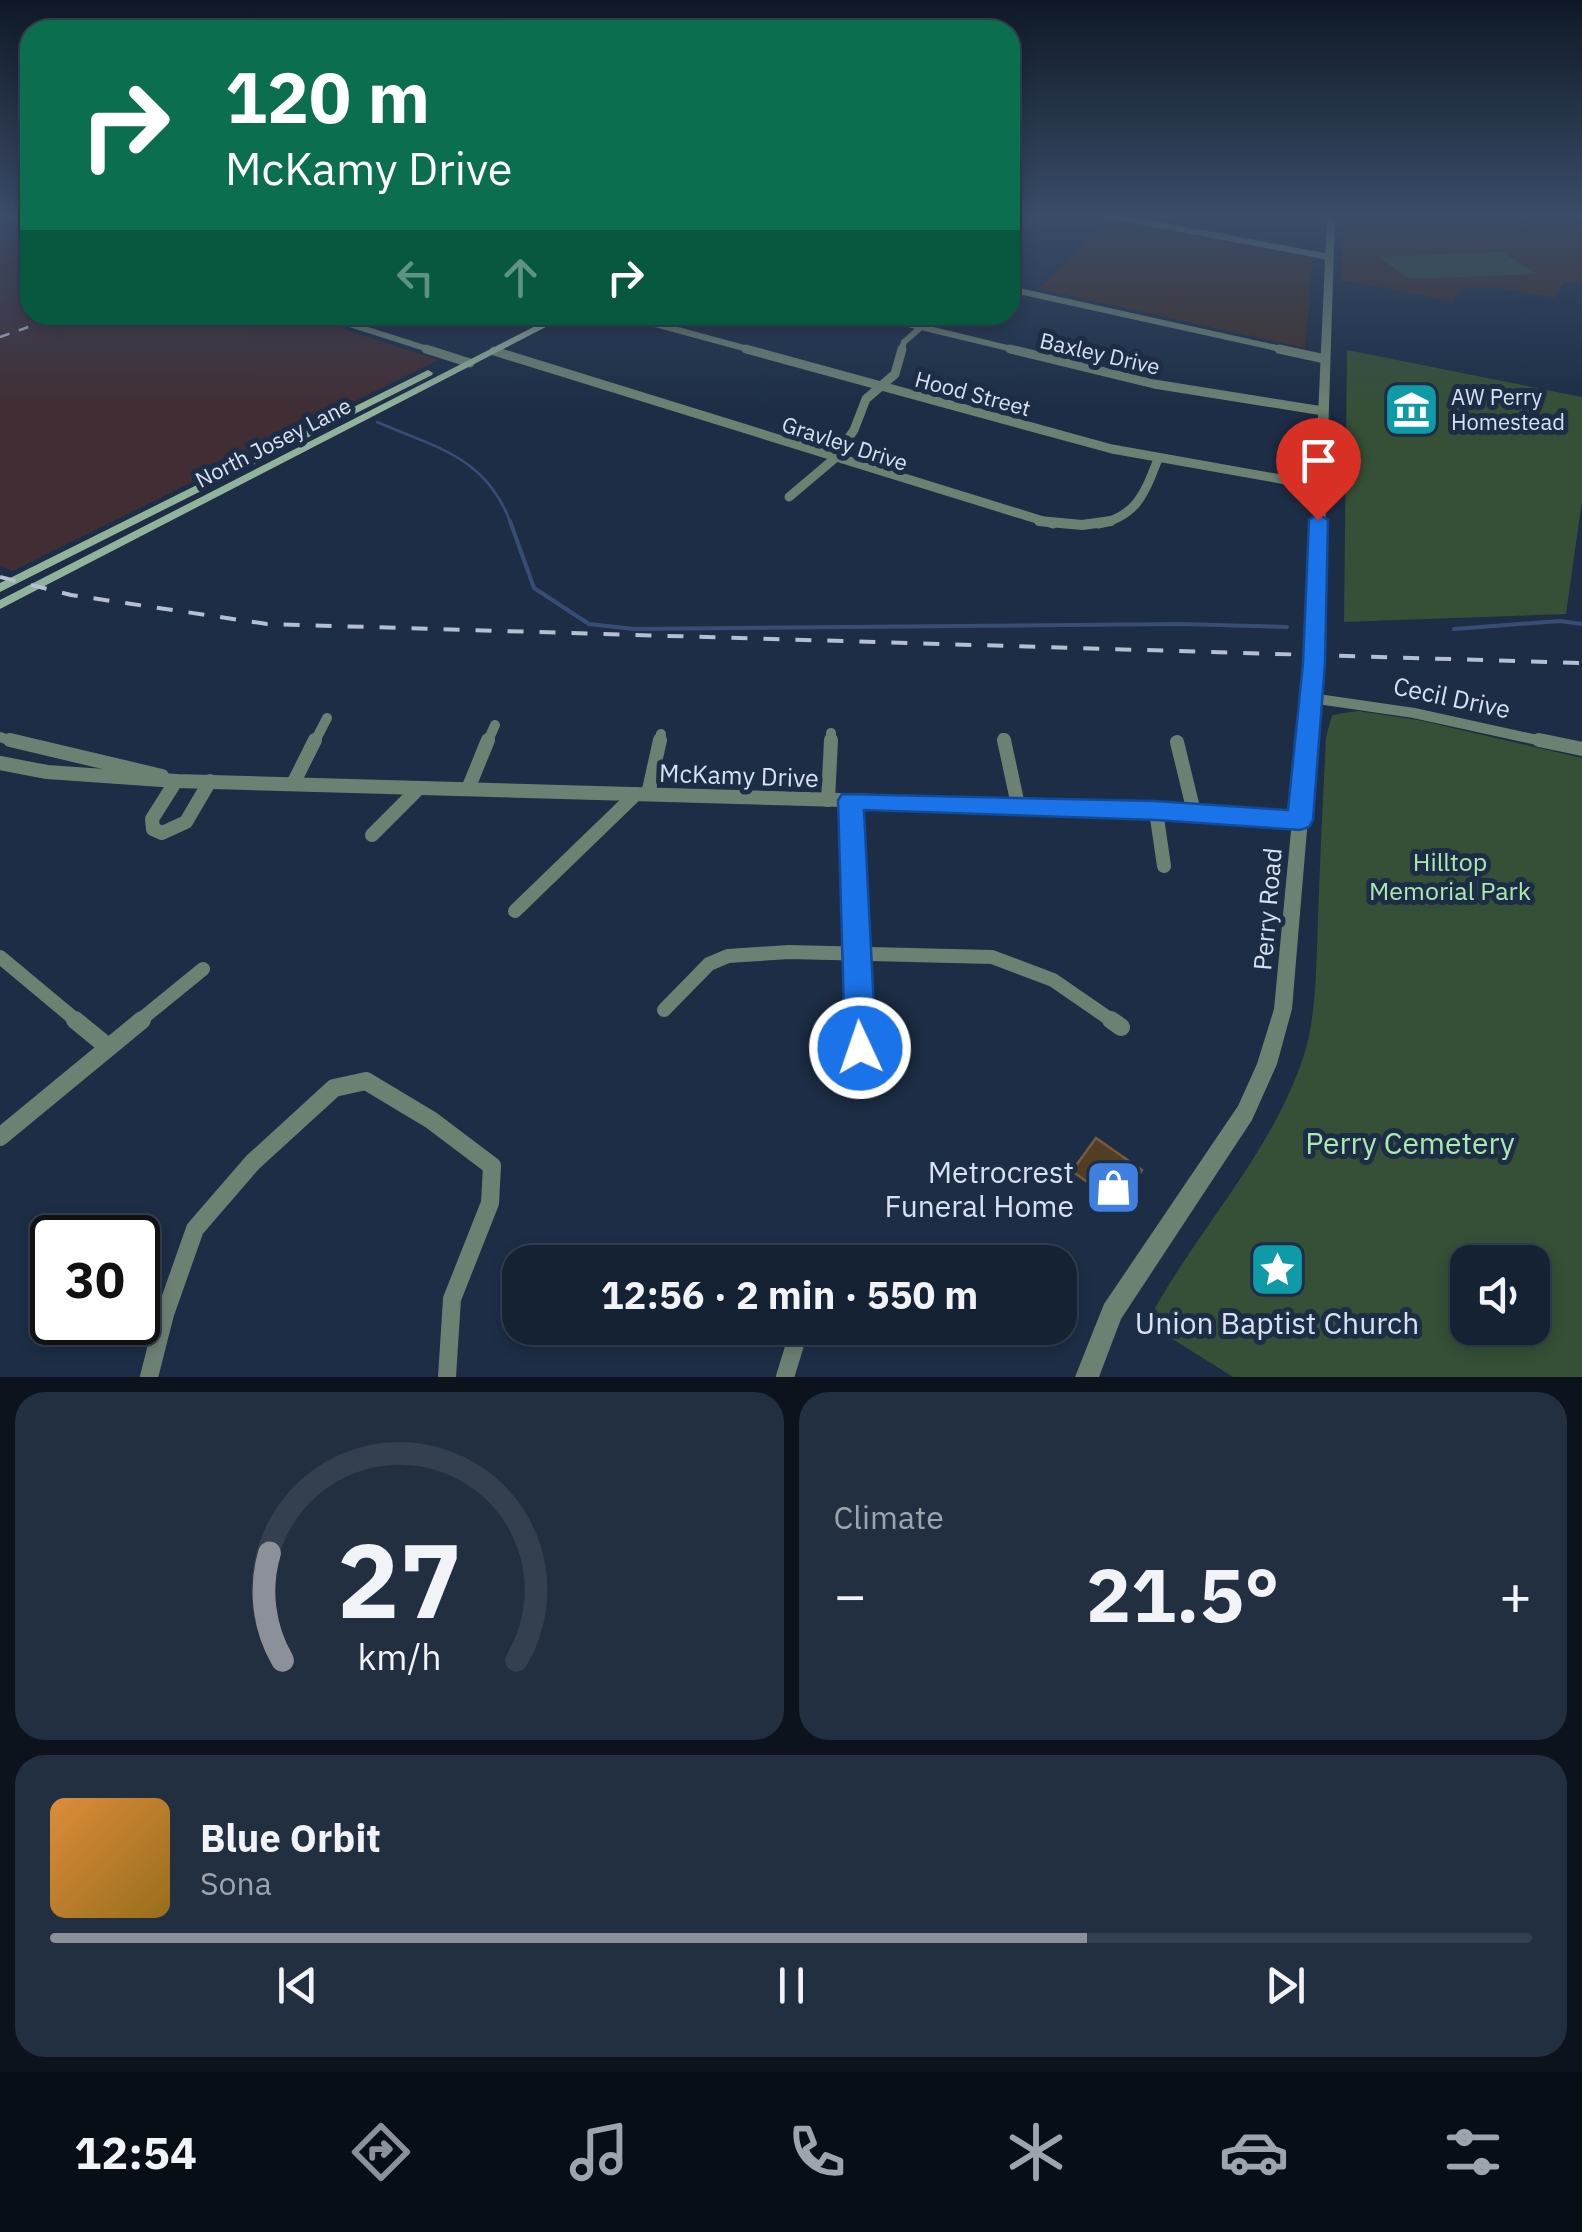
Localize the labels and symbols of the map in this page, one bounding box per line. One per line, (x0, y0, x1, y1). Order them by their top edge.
street label: Baxley Drive (1037, 325, 1163, 381)
street label: Hood Street (912, 364, 1034, 422)
museum icon: AW Perry Homestead (1382, 379, 1442, 439)
place label: AW Perry Homestead (1451, 382, 1565, 436)
street label: North Josey Lane (190, 390, 356, 494)
street label: Gravley Drive (778, 409, 912, 477)
pin (1276, 418, 1361, 521)
street label: Cecil Drive (1390, 669, 1514, 725)
street label: McKamy Drive (659, 756, 819, 794)
park label: Hilltop Memorial Park (1369, 845, 1531, 907)
street label: Perry Road (1245, 846, 1289, 972)
position arrow (808, 996, 912, 1100)
park label: Perry Cemetery (1305, 1123, 1515, 1162)
place label: Metrocrest Funeral Home (885, 1152, 1074, 1225)
shop icon: Metrocrest Funeral Home (1083, 1158, 1143, 1218)
speed limit sign: 30 (30, 1215, 160, 1345)
place icon: Union Baptist Church (1247, 1240, 1307, 1300)
place label: Union Baptist Church (1135, 1303, 1419, 1342)

